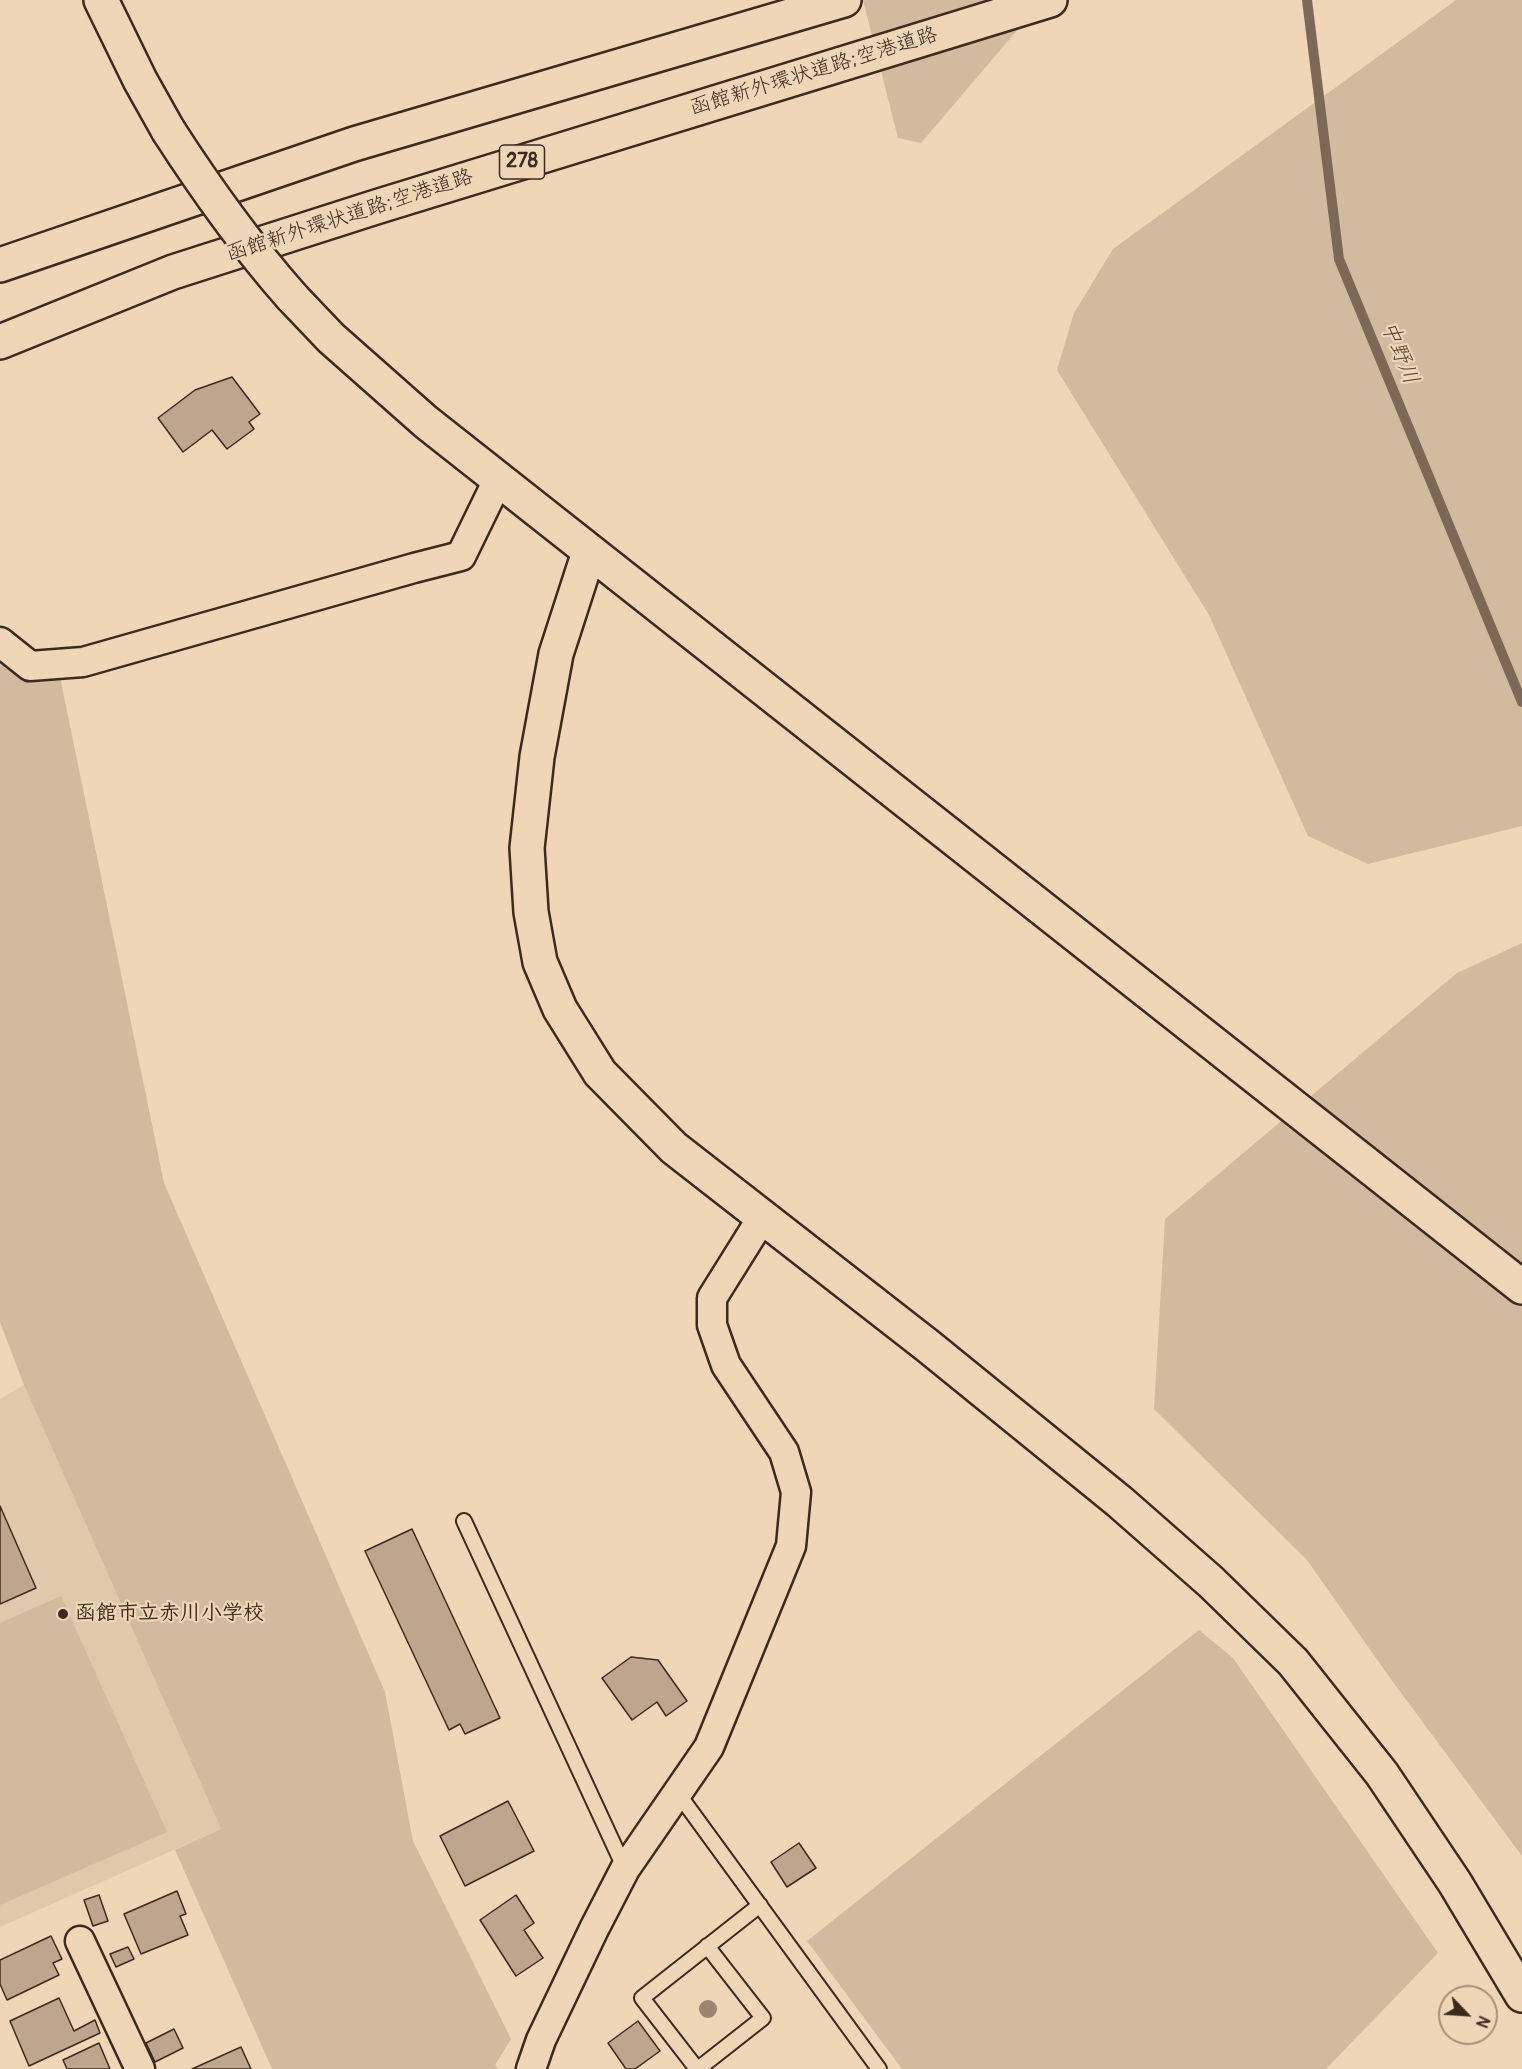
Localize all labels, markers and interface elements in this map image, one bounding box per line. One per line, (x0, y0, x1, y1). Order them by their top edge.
street label: 函館新外環状道路;空港道路 (687, 22, 941, 122)
road number: 278 (500, 145, 544, 179)
street label: 函館新外環状道路;空港道路 (223, 164, 477, 268)
water label: 中野川 (1374, 317, 1424, 389)
place label: 函館市立赤川小学校 (75, 1601, 264, 1627)
marker: 函館市立赤川小学校 (56, 1607, 70, 1621)
north arrow (1438, 1985, 1498, 2045)
text: N (1471, 2013, 1494, 2031)

